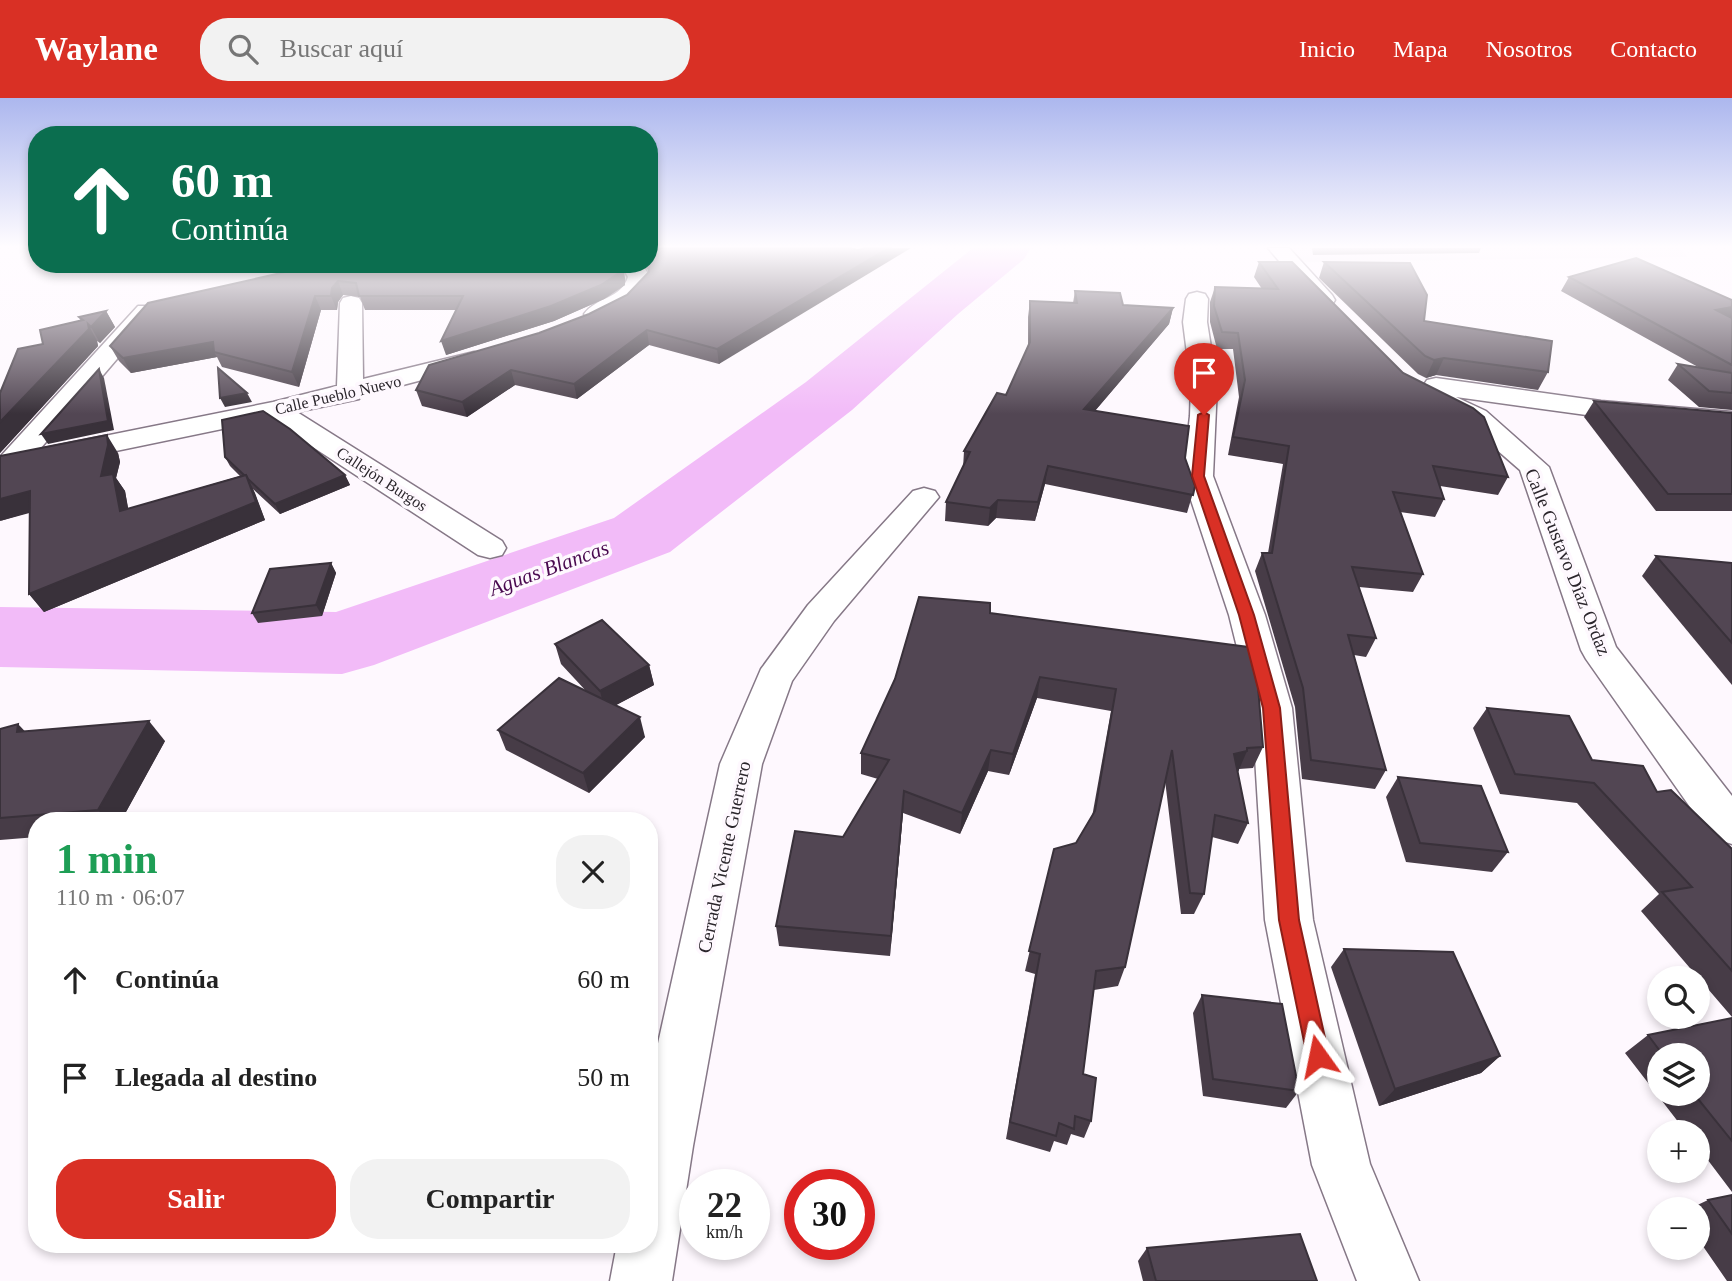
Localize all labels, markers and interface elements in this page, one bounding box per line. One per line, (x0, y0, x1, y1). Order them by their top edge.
search box (200, 18, 690, 81)
icon: search (224, 30, 262, 68)
text: Waylane (35, 31, 158, 67)
text: Buscar aquí (280, 34, 403, 63)
text: Inicio (1299, 36, 1355, 62)
text: Mapa (1393, 36, 1448, 62)
text: Nosotros (1486, 36, 1572, 62)
text: Contacto (1610, 36, 1697, 62)
text: 60 m (171, 153, 273, 208)
icon: ahead (56, 154, 147, 245)
text: Continúa (171, 211, 288, 247)
pin (1174, 343, 1234, 415)
icon: arrive (1185, 354, 1223, 392)
street label: Calle Pueblo Nuevo (273, 372, 403, 418)
street label: Callejón Burgos (333, 444, 430, 515)
street label: Calle Gustavo Díaz Ordaz (1521, 465, 1615, 659)
water label: Aguas Blancas (484, 535, 612, 601)
street label: Cerrada Vicente Guerrero (693, 759, 755, 955)
button: close (556, 835, 630, 909)
text: 1 min (56, 836, 158, 882)
text: 110 m · 06:07 (56, 885, 185, 910)
icon: ahead (56, 961, 94, 999)
text: Continúa (115, 965, 219, 994)
text: 60 m (577, 965, 630, 994)
map controls (1647, 966, 1710, 1260)
button: search (1647, 966, 1710, 1029)
position arrow (1281, 1019, 1355, 1093)
button: layers (1647, 1043, 1710, 1106)
icon: arrive (56, 1059, 94, 1097)
text: Llegada al destino (115, 1063, 317, 1092)
text: 50 m (577, 1063, 630, 1092)
button: + (1647, 1120, 1710, 1183)
button: Salir (56, 1159, 336, 1239)
button: Compartir (350, 1159, 630, 1239)
speed limit sign: 30 (784, 1169, 875, 1260)
text: 22 (707, 1186, 742, 1225)
button: − (1647, 1197, 1710, 1260)
text: km/h (706, 1222, 743, 1242)

